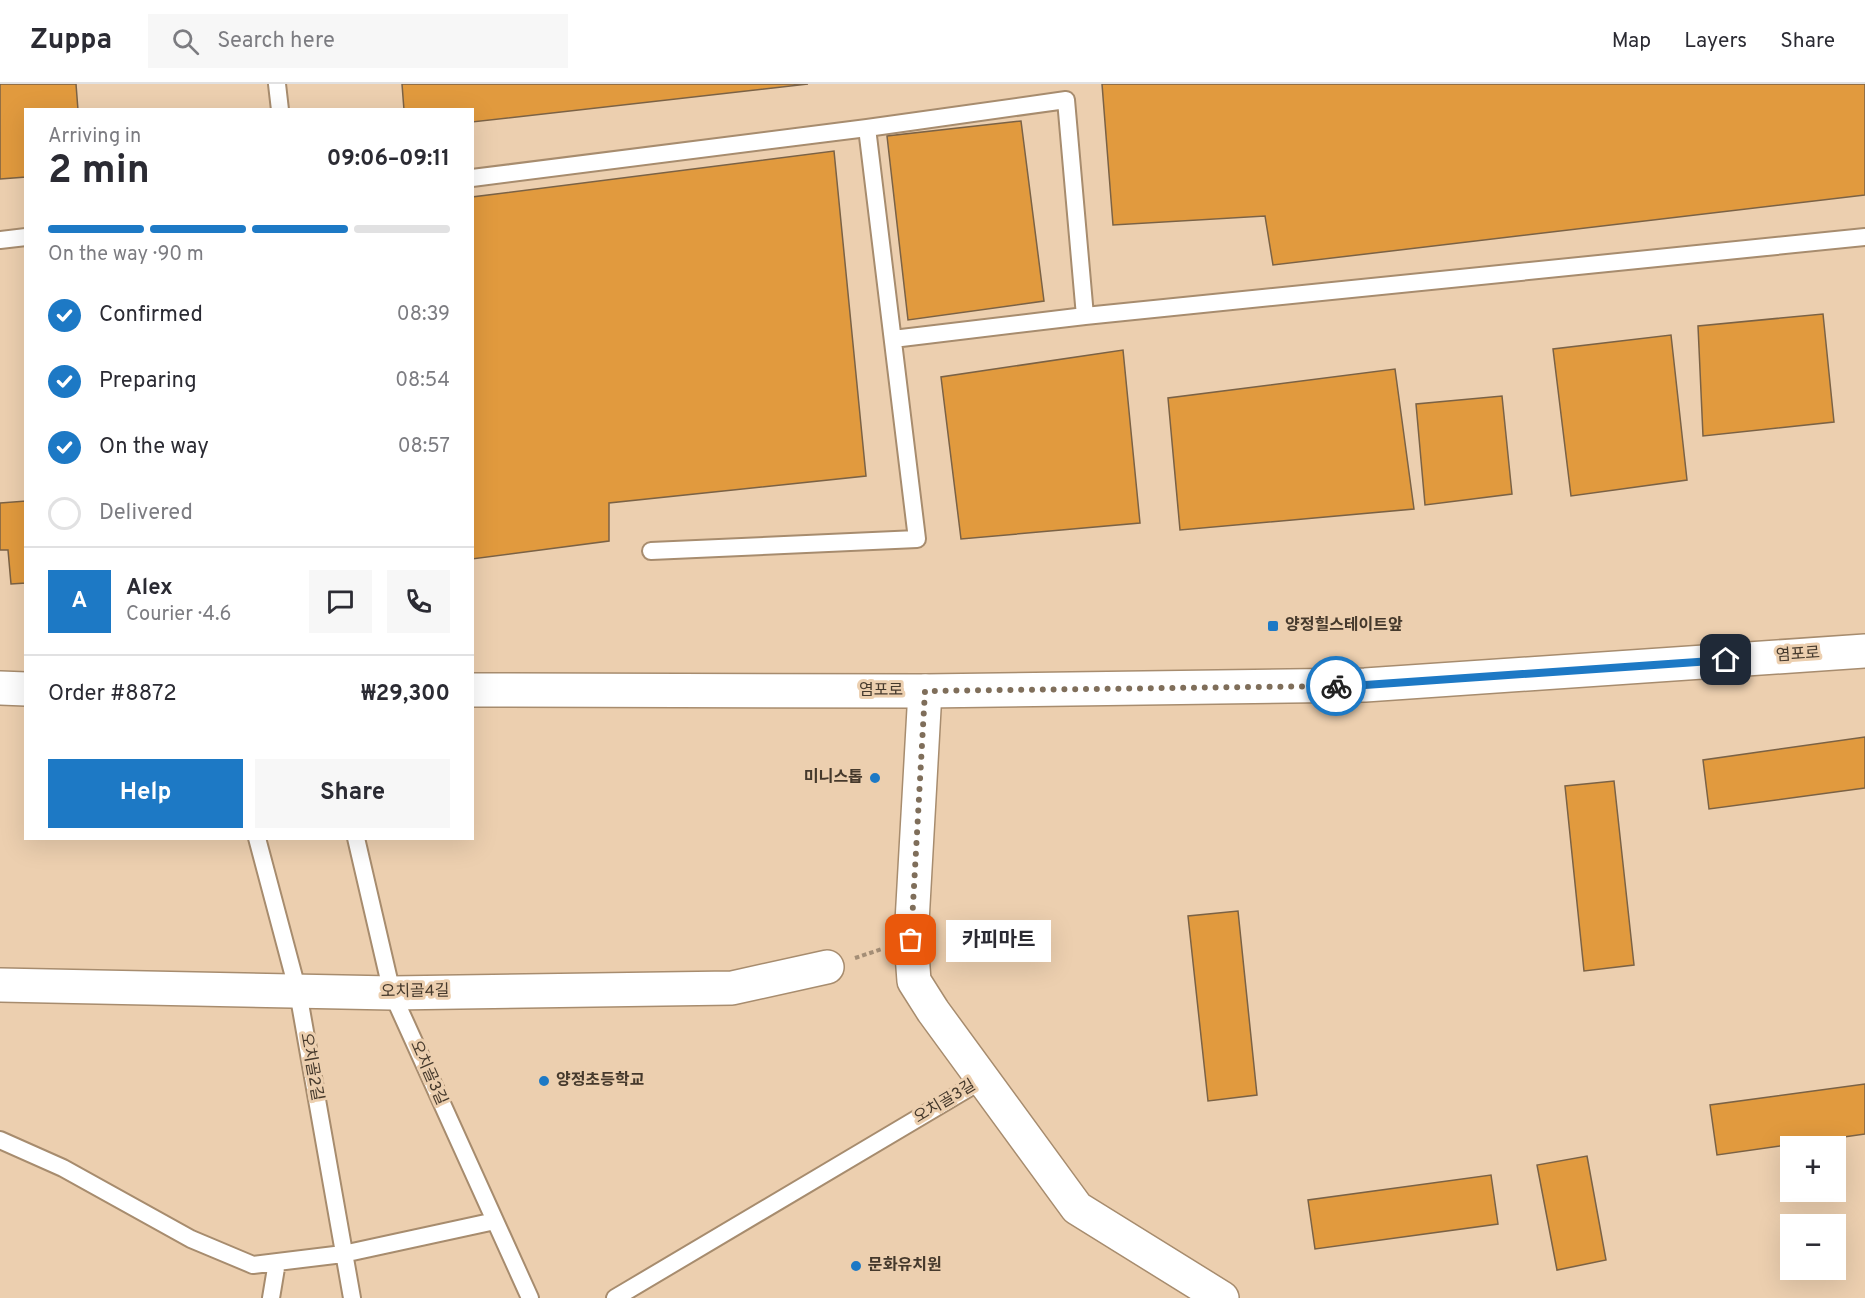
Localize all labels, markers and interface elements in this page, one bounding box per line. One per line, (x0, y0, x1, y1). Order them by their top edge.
search box (148, 14, 568, 68)
text: Zuppa (30, 23, 112, 59)
icon: search (169, 25, 202, 58)
text: Search here (217, 28, 335, 55)
text: Map (1612, 28, 1651, 55)
text: Layers (1684, 28, 1747, 55)
text: Share (1780, 28, 1835, 55)
text: Arriving in (48, 124, 141, 150)
text: 09:06–09:11 (327, 146, 450, 173)
text: 2 min (48, 148, 150, 197)
text: On the way · 90 m (48, 242, 204, 268)
icon: check (48, 299, 81, 332)
text: Confirmed (99, 302, 203, 329)
text: 08:39 (397, 302, 450, 328)
icon: check (48, 365, 81, 398)
text: Preparing (99, 368, 197, 395)
text: 08:54 (395, 368, 450, 394)
icon: check (48, 431, 81, 464)
text: On the way (99, 434, 209, 461)
text: 08:57 (398, 434, 450, 460)
text: Delivered (99, 500, 193, 527)
button: chat (309, 570, 372, 633)
button: phone (387, 570, 450, 633)
text: Alex (126, 575, 173, 602)
text: A (72, 588, 87, 615)
text: Courier · 4.6 (126, 602, 231, 628)
place label: 양정힐스테이트앞 (1285, 615, 1403, 636)
marker: 양정힐스테이트앞 (1266, 619, 1280, 633)
pin (1700, 634, 1751, 685)
icon: home (1709, 643, 1742, 676)
street label: 염포로 (1775, 643, 1821, 667)
courier (1306, 656, 1366, 716)
icon: bike (1320, 670, 1353, 703)
text: Order #8872 (48, 681, 177, 708)
text: ₩29,300 (361, 681, 450, 708)
street label: 염포로 (859, 681, 903, 701)
button: Help (48, 759, 243, 828)
button: Share (255, 759, 450, 828)
place label: 미니스톱 (804, 768, 863, 788)
marker: 미니스톱 (868, 771, 882, 785)
pin (885, 914, 936, 965)
callout: 카피마트 (947, 919, 1052, 961)
icon: bag (894, 923, 927, 956)
text: 카피마트 (962, 928, 1035, 954)
street label: 오치골4길 (380, 981, 450, 1003)
street label: 오치골2길 (295, 1031, 327, 1103)
street label: 오치골3길 (405, 1038, 451, 1108)
place label: 양정초등학교 (556, 1070, 645, 1091)
marker: 양정초등학교 (537, 1074, 551, 1088)
street label: 오치골3길 (910, 1076, 980, 1128)
map controls (1780, 1136, 1846, 1280)
button: + (1780, 1136, 1846, 1202)
button: − (1780, 1214, 1846, 1280)
place label: 문화유치원 (868, 1256, 942, 1276)
marker: 문화유치원 (849, 1259, 863, 1273)

